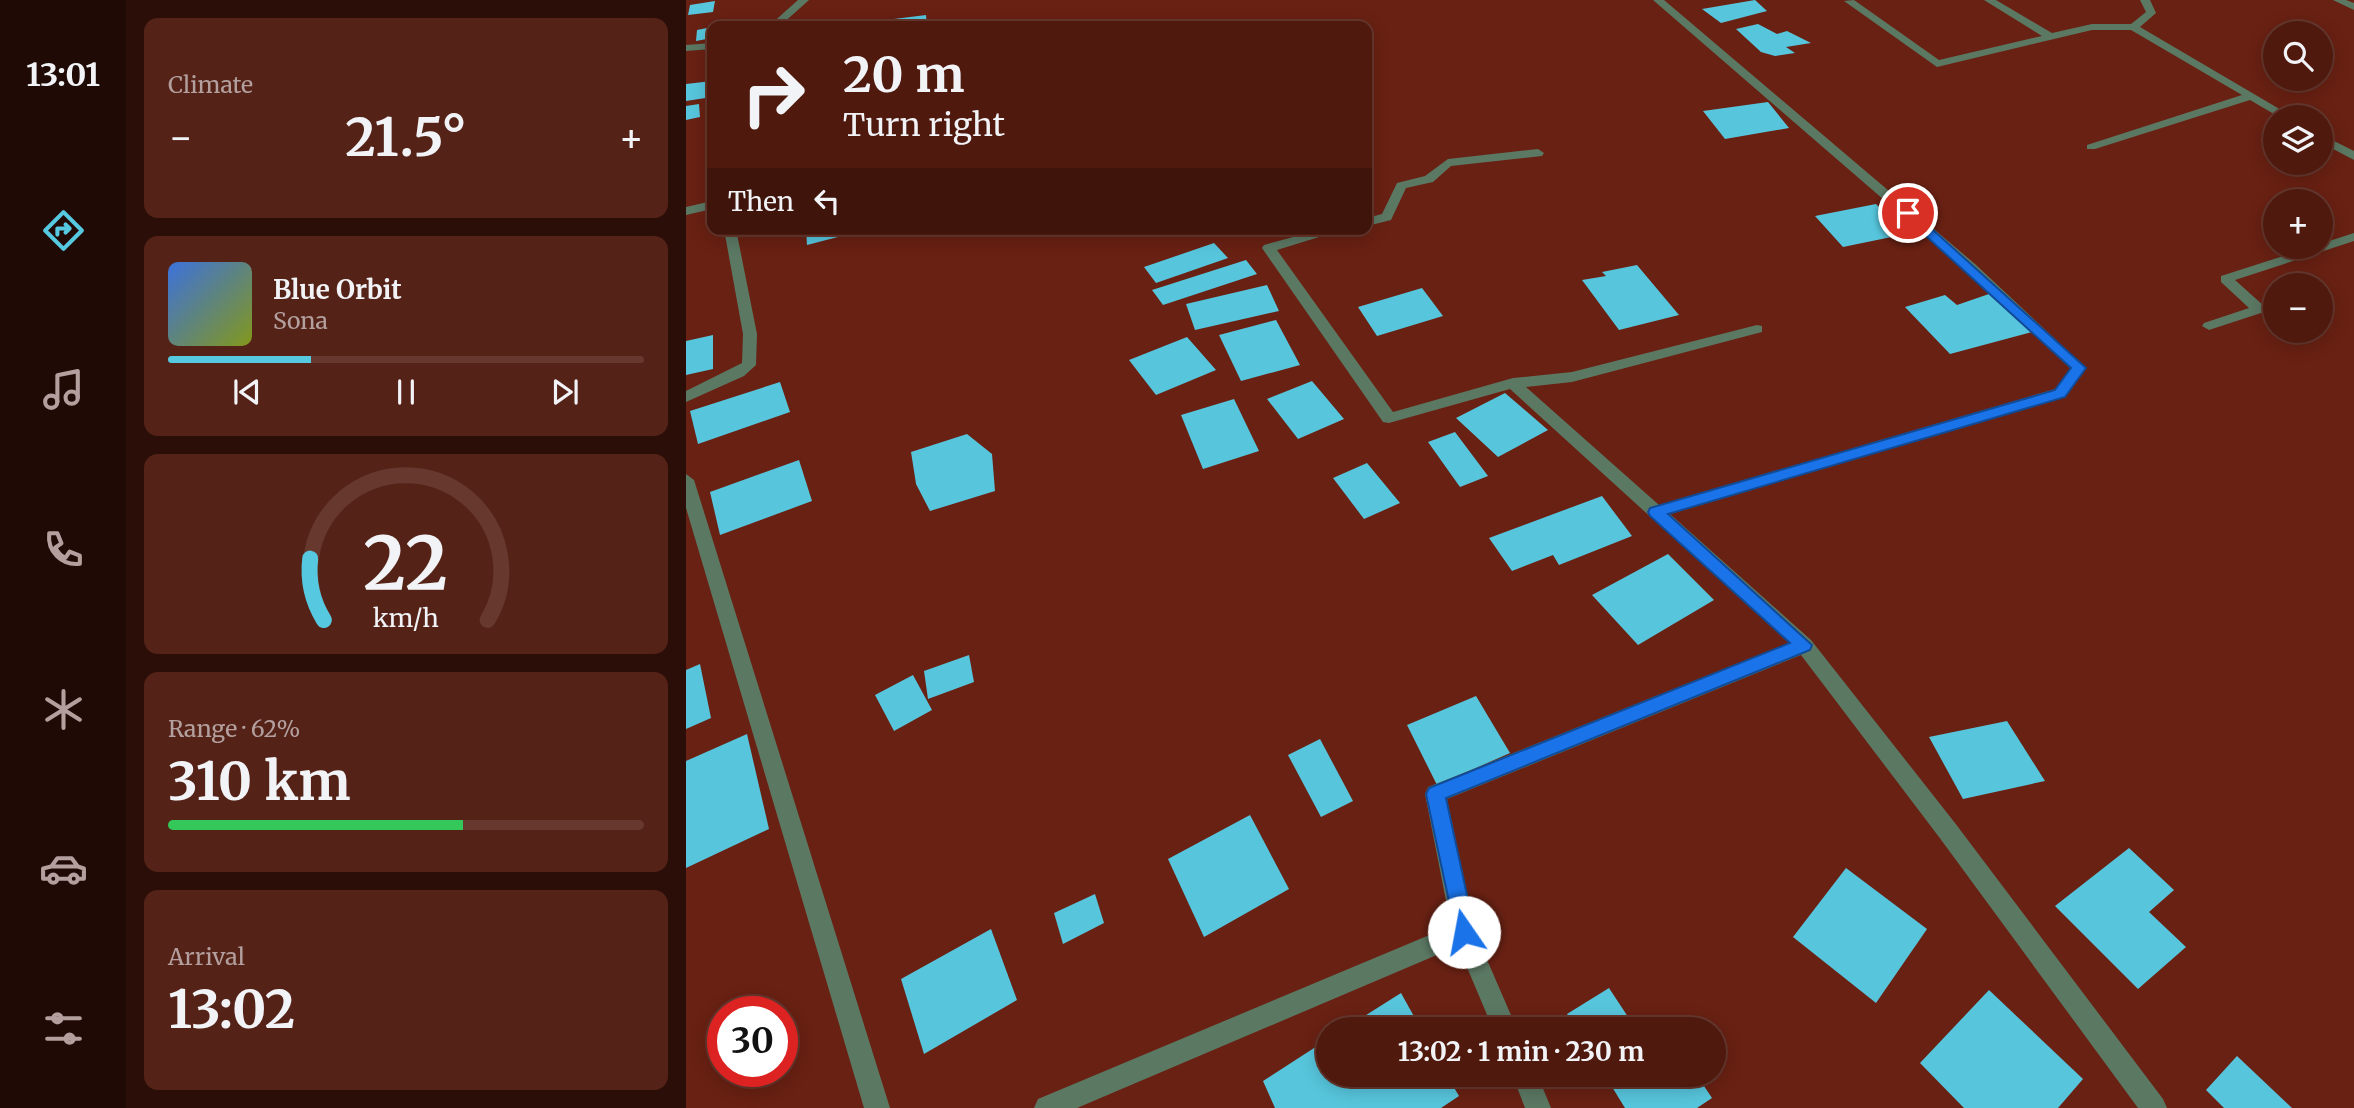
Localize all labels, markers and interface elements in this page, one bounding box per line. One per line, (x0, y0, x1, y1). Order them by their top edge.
map controls (2263, 21, 2333, 343)
button: search (2263, 21, 2333, 91)
text: 20 m (843, 44, 964, 105)
icon: right (728, 49, 819, 140)
text: 13:01 (26, 55, 100, 95)
text: Climate (168, 70, 253, 99)
text: 21.5° (345, 105, 467, 170)
text: Turn right (843, 105, 1005, 145)
button: layers (2263, 105, 2333, 175)
text: − (168, 114, 193, 161)
text: + (619, 114, 644, 161)
icon: left (808, 182, 846, 220)
pin (1878, 183, 1938, 243)
text: Then (728, 185, 794, 218)
button: + (2263, 189, 2333, 259)
icon: arrive (1889, 194, 1927, 232)
icon: directions (39, 206, 88, 255)
text: Blue Orbit (273, 273, 402, 306)
button: − (2263, 273, 2333, 343)
text: Sona (273, 306, 328, 335)
icon: music (39, 365, 88, 414)
icon: previous (228, 373, 266, 411)
icon: pause (387, 373, 425, 411)
icon: next (546, 373, 584, 411)
text: 22 (364, 518, 448, 610)
icon: phone (39, 525, 88, 574)
text: km/h (373, 602, 439, 634)
icon: climate (39, 685, 88, 734)
text: Range · 62% (168, 714, 300, 743)
text: 310 km (168, 749, 351, 814)
icon: car (39, 844, 88, 893)
position arrow (1427, 895, 1501, 969)
text: Arrival (168, 942, 245, 971)
text: 13:02 (168, 977, 295, 1042)
speed limit sign: 30 (707, 996, 798, 1087)
icon: filters (39, 1004, 88, 1053)
text: 13:02 · 1 min · 230 m (1398, 1035, 1644, 1068)

